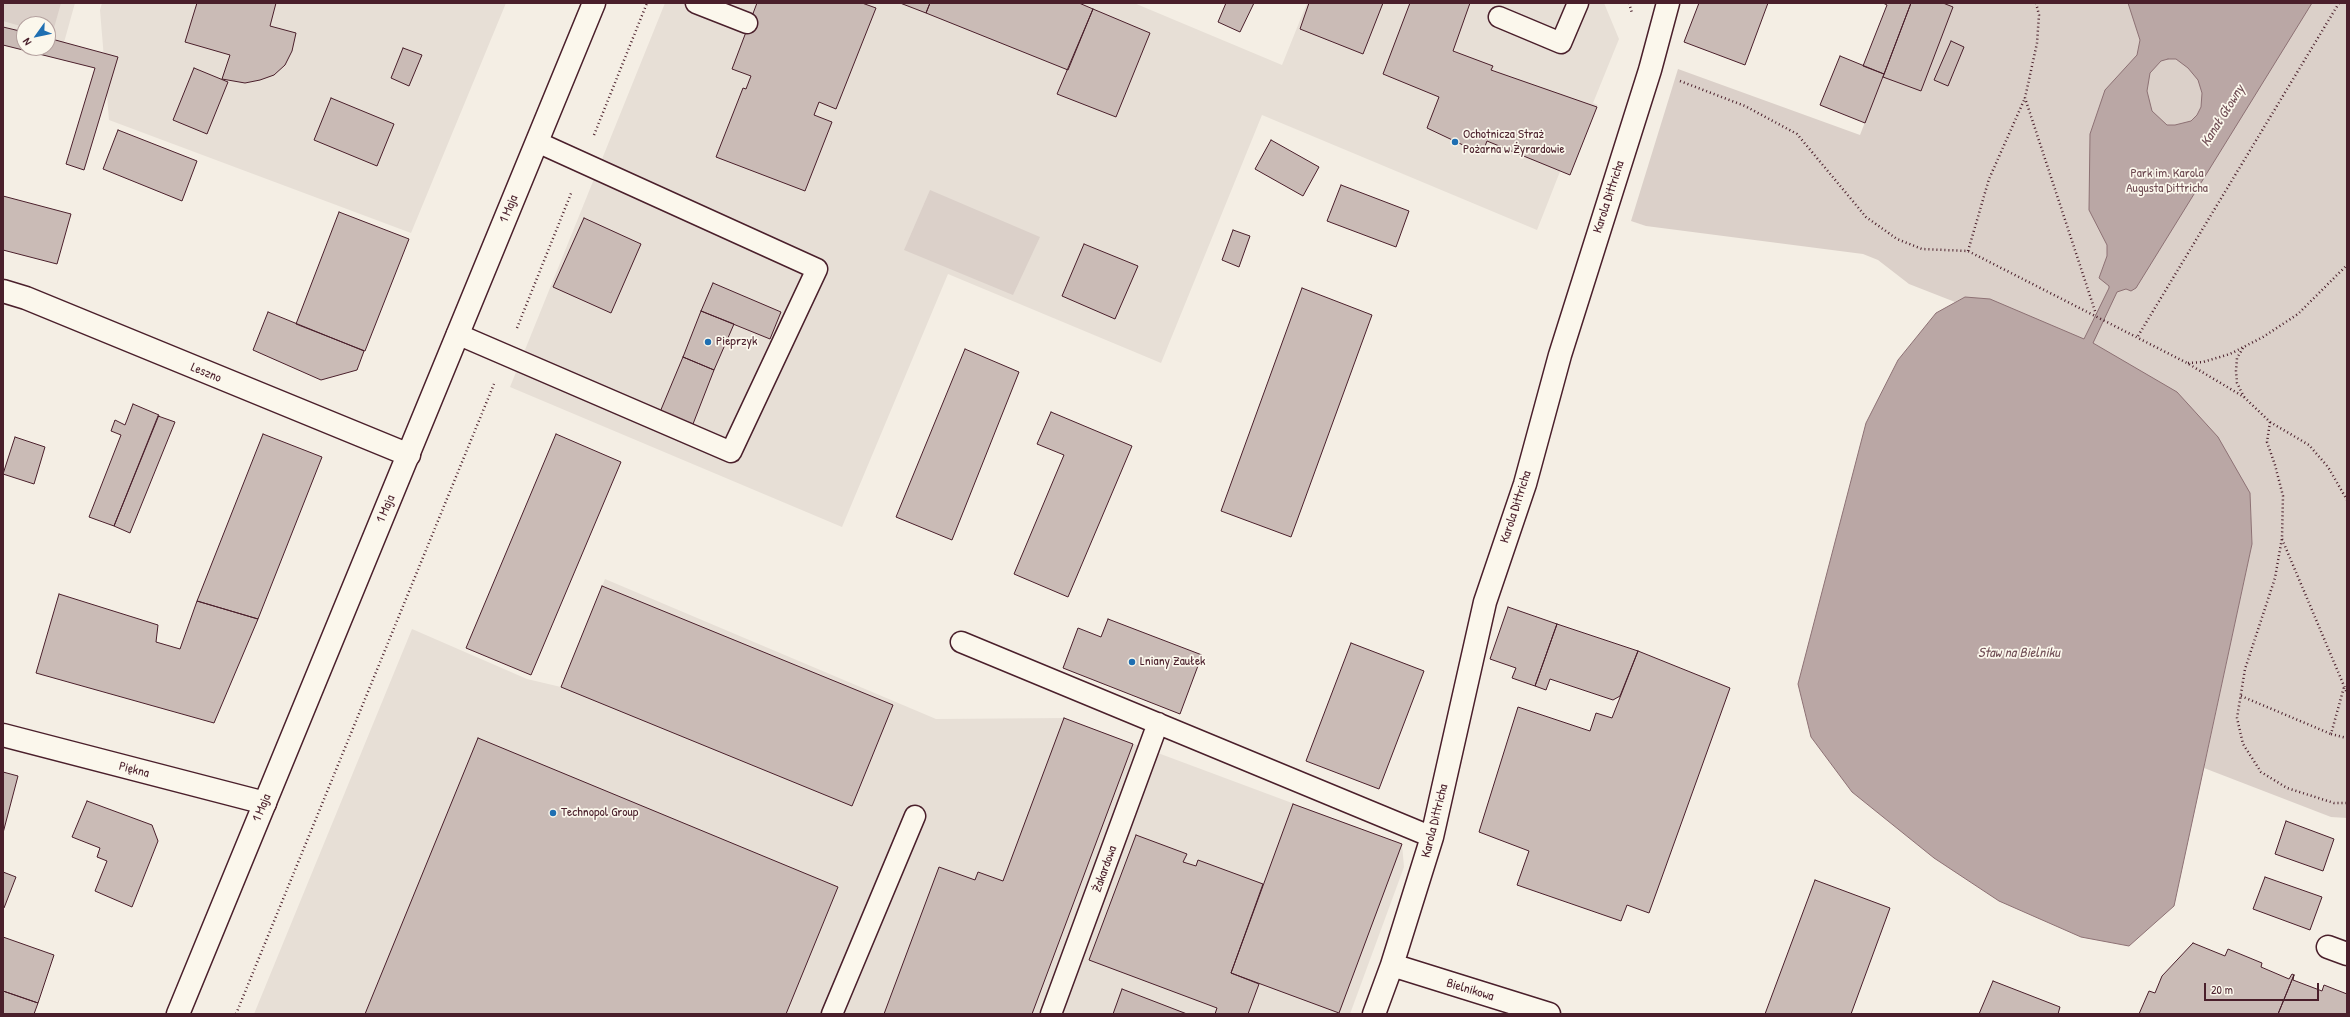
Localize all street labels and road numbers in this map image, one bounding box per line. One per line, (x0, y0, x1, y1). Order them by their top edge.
street label: Karola Dittricha (1590, 159, 1628, 235)
street label: 1 Maja (496, 193, 522, 225)
street label: Leszno (188, 360, 224, 386)
street label: Karola Dittricha (1497, 469, 1535, 545)
street label: 1 Maja (373, 493, 399, 525)
street label: Piękna (117, 758, 151, 782)
street label: Karola Dittricha (1418, 783, 1452, 859)
street label: 1 Maja (249, 792, 275, 824)
street label: Żakardowa (1089, 843, 1121, 895)
street label: Bielnikowa (1444, 975, 1496, 1005)

